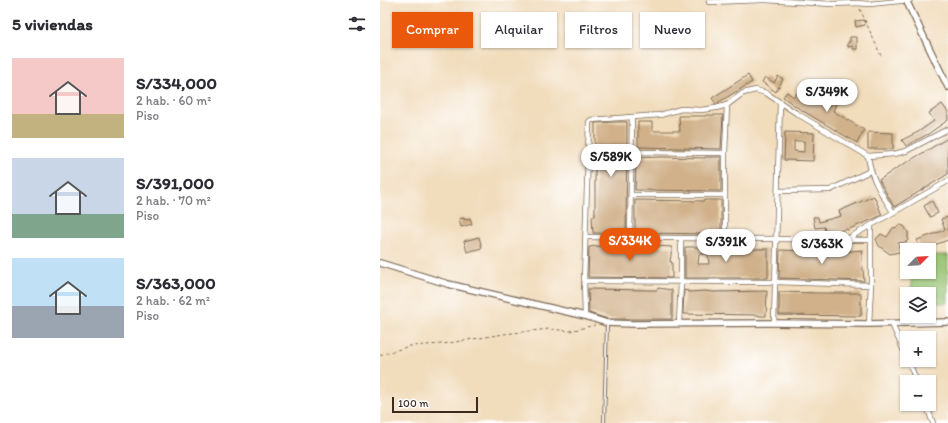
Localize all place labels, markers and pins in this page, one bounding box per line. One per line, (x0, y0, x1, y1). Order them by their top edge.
pin: S/349K (794, 79, 860, 113)
pin: S/589K (578, 144, 644, 178)
pin: S/334K (597, 228, 663, 262)
pin: S/391K (693, 229, 759, 263)
pin: S/363K (789, 231, 855, 265)

